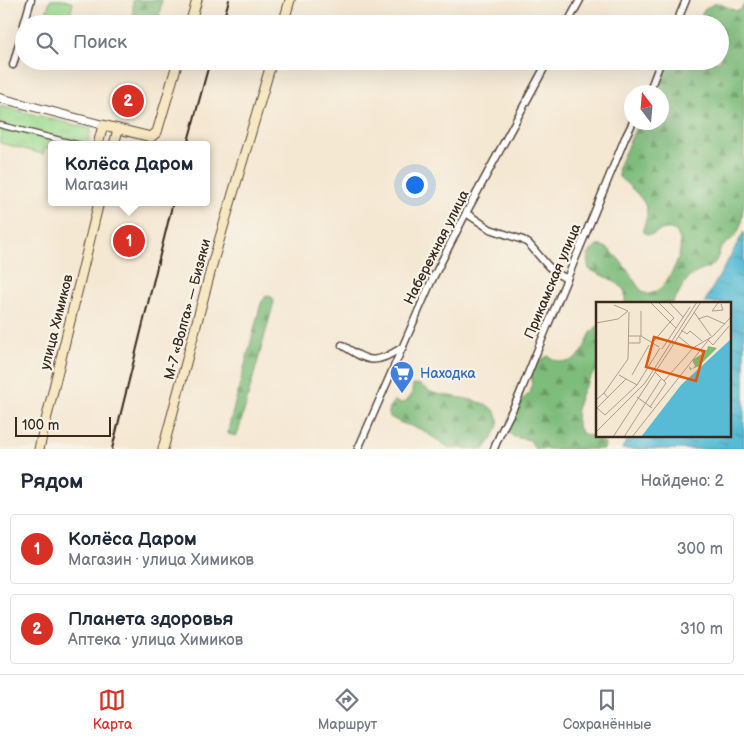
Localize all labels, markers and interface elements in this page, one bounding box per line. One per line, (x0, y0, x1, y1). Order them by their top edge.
search box (15, 15, 729, 70)
icon: search (33, 29, 61, 57)
text: Поиск (73, 31, 127, 54)
pin: 2 (112, 82, 144, 120)
north arrow (624, 85, 669, 130)
popup (48, 141, 210, 206)
text: Колёса Даром (65, 153, 193, 176)
your location (402, 172, 428, 198)
text: Магазин (65, 176, 128, 195)
street label: Набережная улица (400, 187, 473, 307)
street label: Прикамская улица (520, 220, 585, 341)
pin: 1 (113, 222, 145, 260)
street label: М-7 «Волга» — Бизяки (160, 237, 214, 381)
street label: улица Химиков (36, 272, 77, 372)
inset map (596, 302, 732, 437)
supermarket icon: Находка (389, 360, 415, 394)
place label: Находка (420, 365, 476, 382)
scale bar (15, 414, 111, 437)
text: 100 m (22, 417, 59, 434)
text: Рядом (20, 469, 83, 494)
text: Найдено: 2 (640, 472, 724, 491)
text: Колёса Даром (68, 528, 197, 551)
text: 1 (34, 540, 40, 559)
text: 300 m (677, 540, 723, 559)
text: Магазин · улица Химиков (68, 551, 254, 570)
text: Планета здоровья (68, 608, 234, 631)
text: 2 (32, 620, 42, 639)
text: 310 m (680, 620, 723, 639)
text: Аптека · улица Химиков (68, 631, 243, 650)
tab: Карта (93, 686, 132, 733)
tab: Маршрут (318, 686, 377, 733)
tab: Сохранённые (563, 686, 651, 733)

